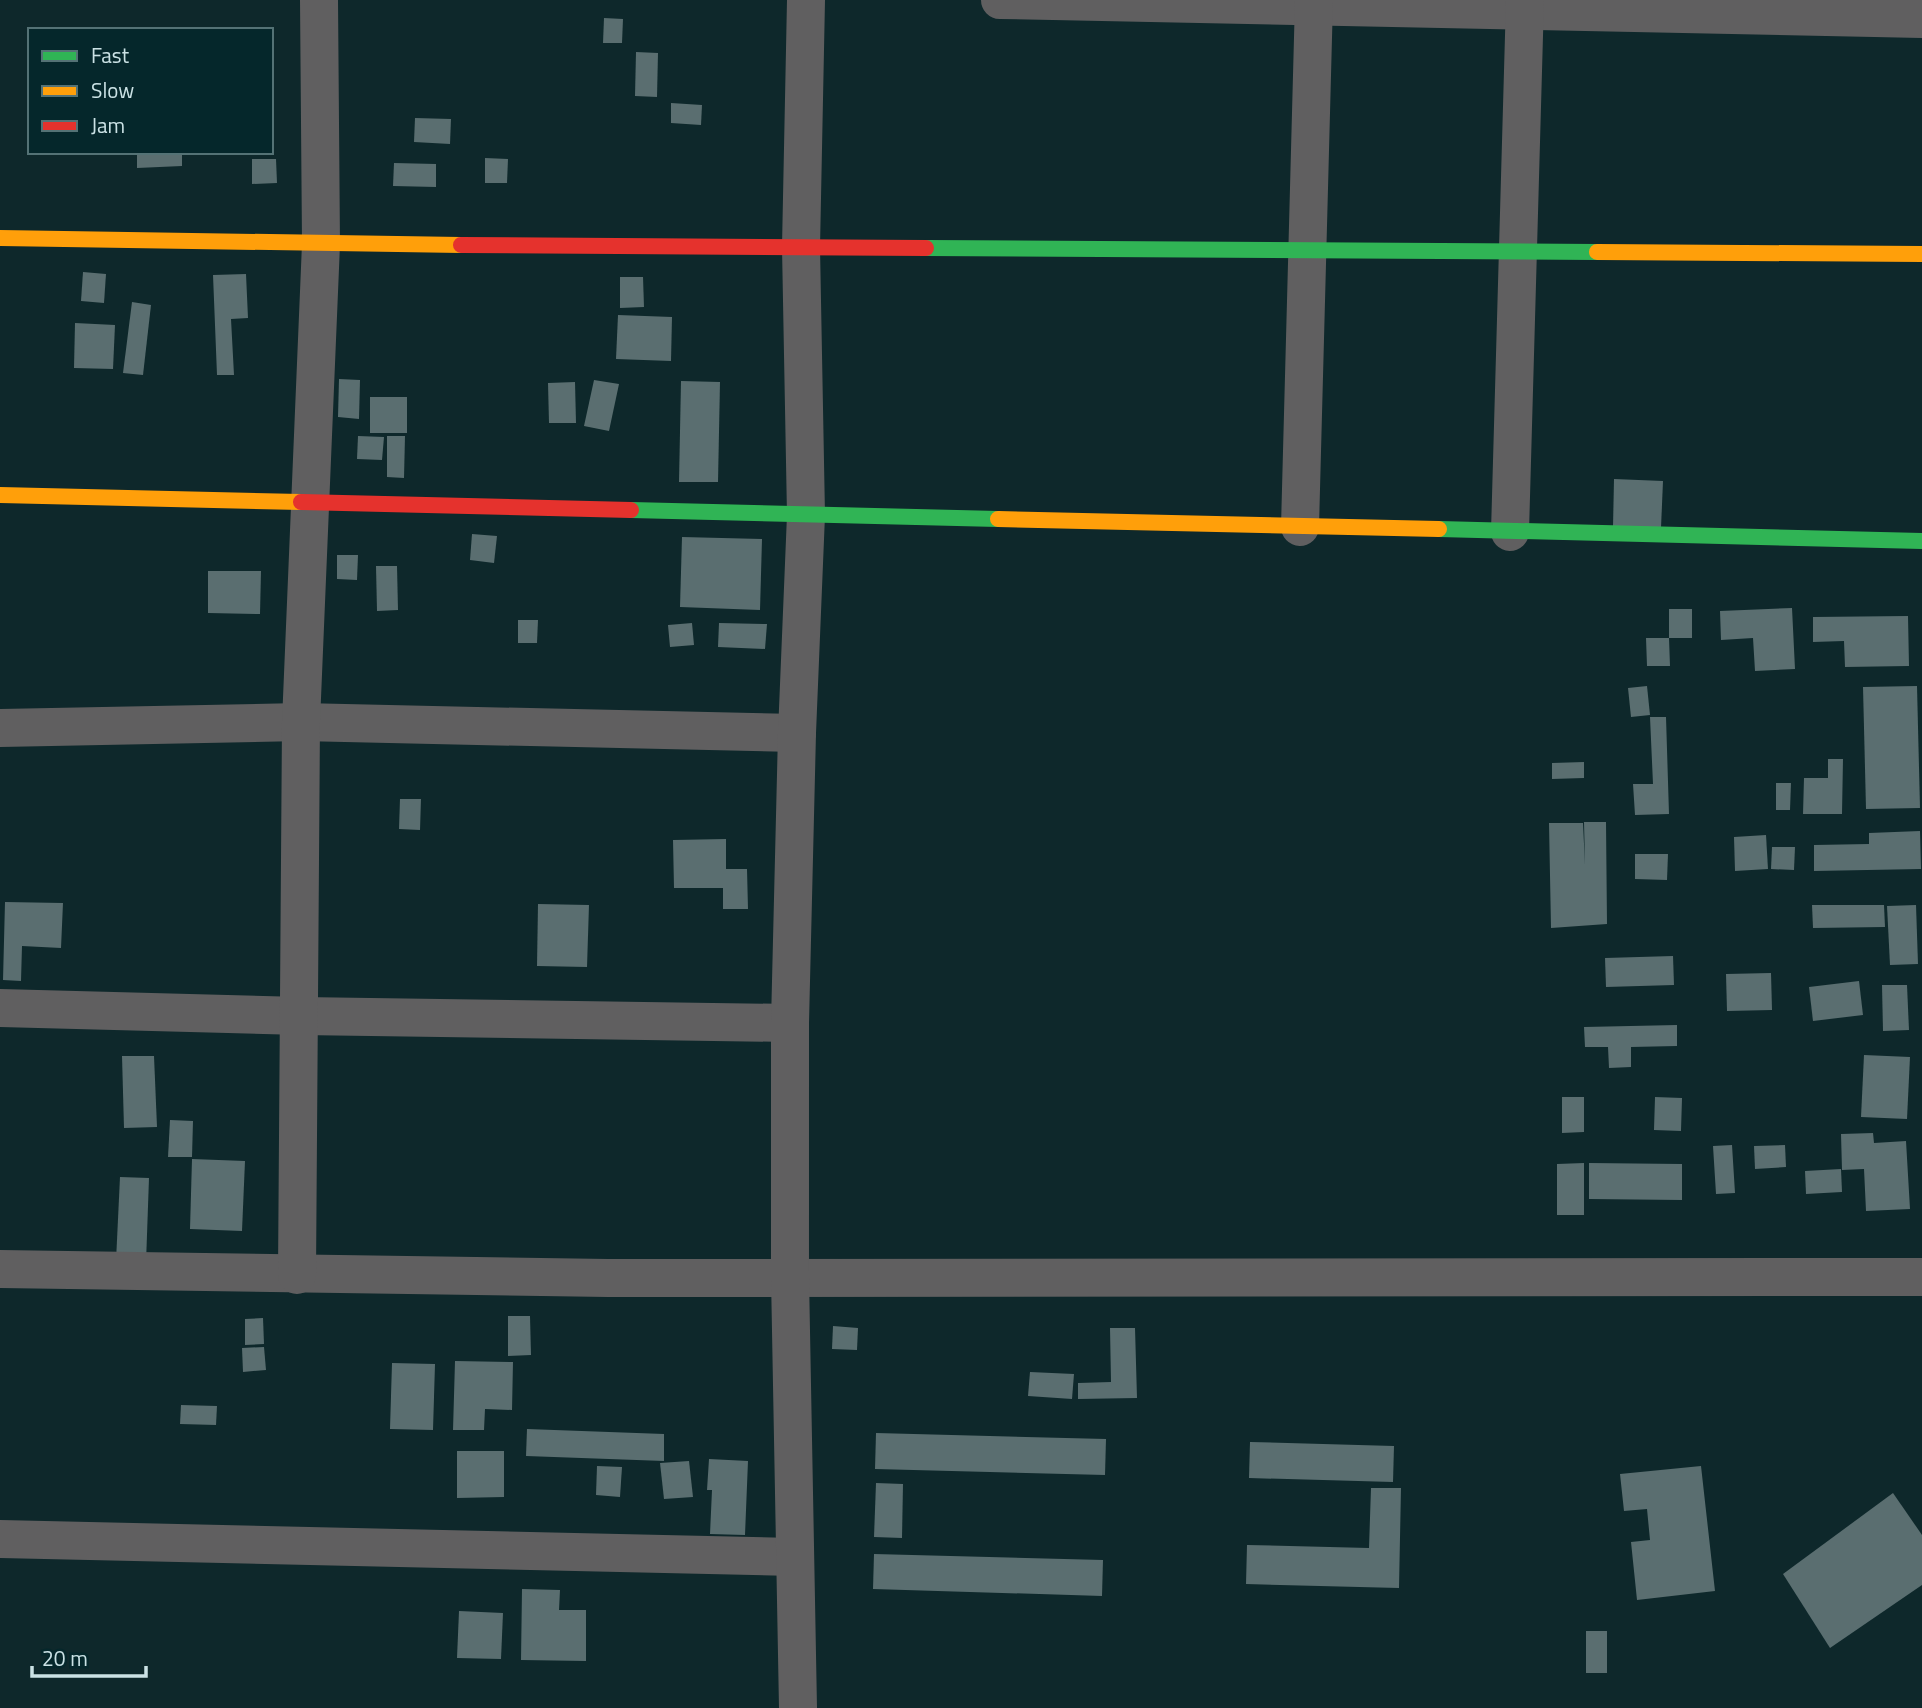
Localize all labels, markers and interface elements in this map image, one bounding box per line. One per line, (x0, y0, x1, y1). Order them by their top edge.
legend (28, 28, 273, 154)
text: Fast (91, 39, 130, 71)
text: Slow (91, 74, 134, 106)
text: Jam (91, 109, 125, 141)
scale bar (32, 1634, 145, 1678)
text: 20 m (42, 1642, 88, 1674)

